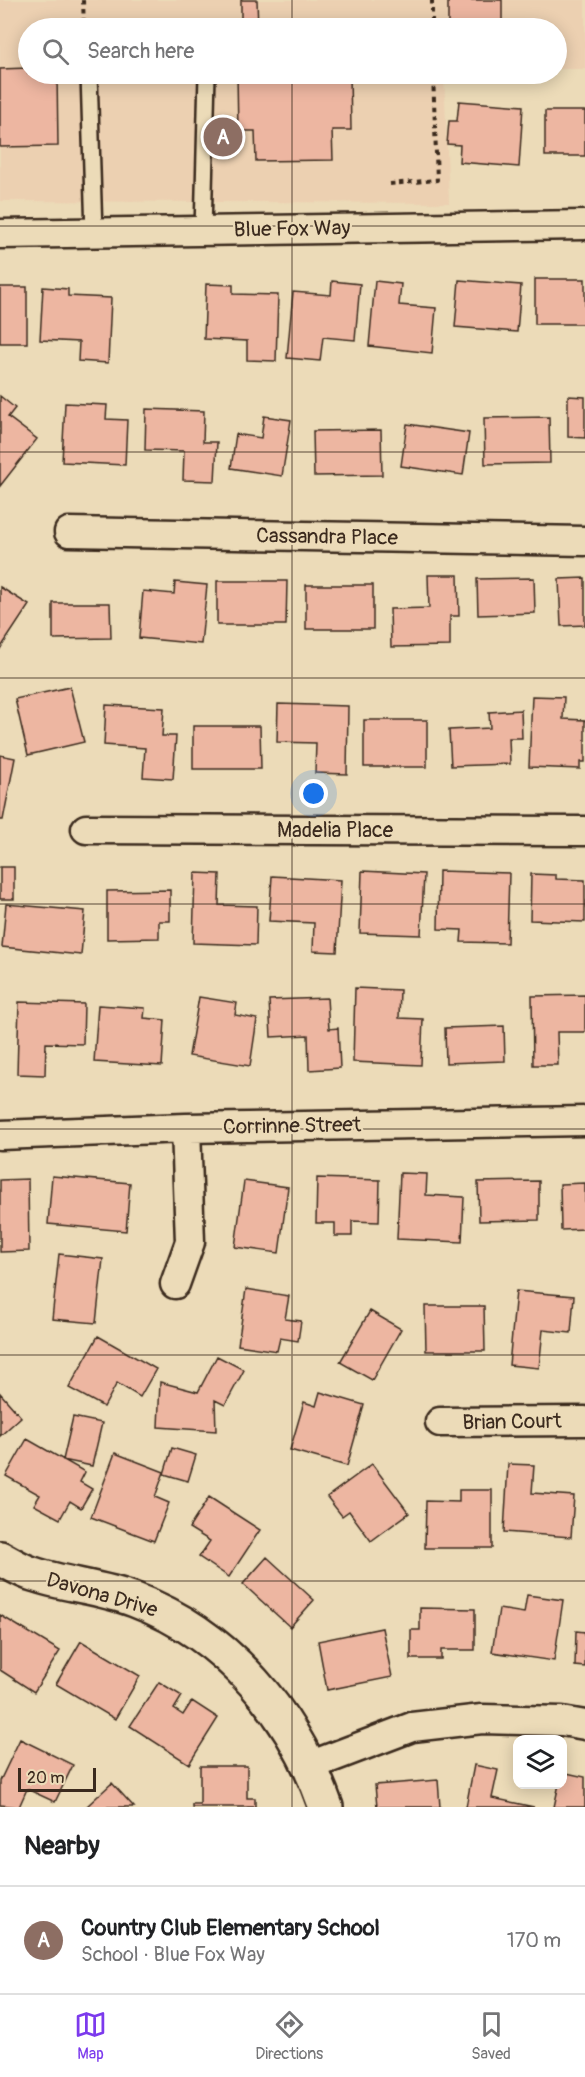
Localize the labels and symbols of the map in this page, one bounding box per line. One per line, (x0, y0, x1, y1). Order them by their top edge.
pin: A (204, 114, 242, 160)
street label: Blue Fox Way (233, 214, 351, 244)
street label: Cassandra Place (256, 522, 399, 552)
your location (299, 779, 328, 808)
street label: Madelia Place (277, 817, 394, 844)
street label: Corrinne Street (223, 1111, 362, 1141)
street label: Brian Court (462, 1408, 562, 1436)
street label: Davona Drive (43, 1566, 161, 1624)
scale bar (18, 1765, 96, 1792)

